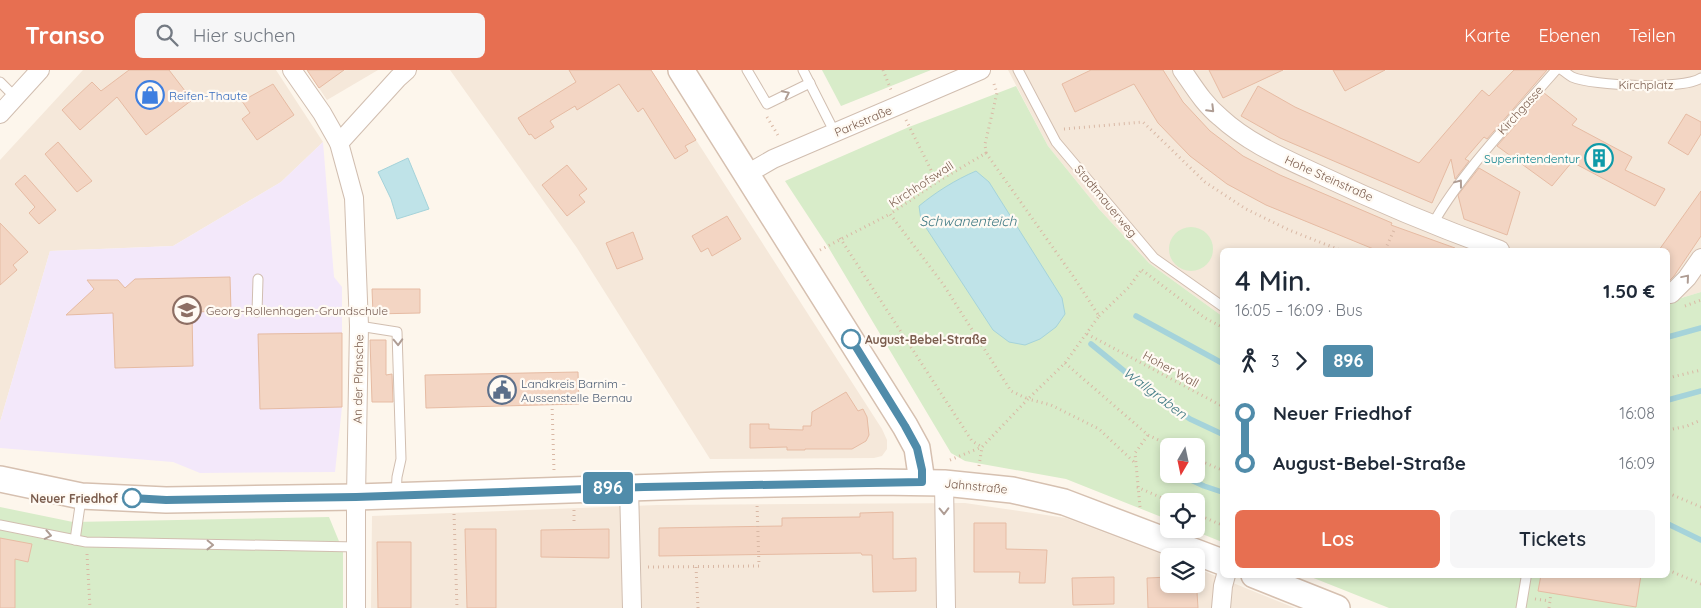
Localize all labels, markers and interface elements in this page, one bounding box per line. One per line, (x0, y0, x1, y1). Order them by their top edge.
search box (135, 13, 485, 58)
text: Transo (25, 20, 105, 50)
icon: search (153, 21, 181, 49)
text: Hier suchen (193, 23, 296, 47)
text: Karte (1464, 24, 1510, 47)
text: Ebenen (1538, 24, 1601, 47)
text: Teilen (1629, 24, 1676, 47)
street label: Kirchplatz (1618, 77, 1674, 92)
shop icon: Reifen-Thaute (135, 80, 165, 110)
street label: Kirchgasse (1494, 82, 1546, 138)
place label: Reifen-Thaute (169, 88, 248, 103)
one-way arrow (781, 90, 790, 100)
street label: Parkstraße (832, 102, 894, 140)
one-way arrow (1205, 103, 1214, 112)
building icon: Superintendentur (1584, 143, 1614, 173)
place label: Superintendentur (1484, 151, 1580, 166)
street label: Hohe Steinstraße (1282, 152, 1376, 204)
street label: Kirchhofswall (886, 158, 956, 210)
street label: Stadtmauerweg (1071, 162, 1141, 240)
one-way arrow (1454, 180, 1462, 189)
water label: Schwanenteich (919, 212, 1018, 230)
text: 4 Min. (1235, 263, 1311, 298)
one-way arrow (1680, 275, 1689, 284)
text: 1.50 € (1603, 279, 1655, 303)
school or university icon: Georg-Rollenhagen-Grundschule (172, 295, 202, 325)
text: 16:05 – 16:09 · Bus (1235, 300, 1363, 320)
place label: Georg-Rollenhagen-Grundschule (206, 303, 388, 318)
marker: August-Bebel-Straße (841, 329, 861, 349)
place label: August-Bebel-Straße (865, 332, 987, 347)
street label: An der Plansche (350, 334, 366, 424)
one-way arrow (393, 338, 403, 346)
street label: Hoher Wall (1140, 347, 1202, 391)
icon: walk (1235, 347, 1263, 375)
icon: forward (1287, 347, 1315, 375)
text: 896 (1333, 349, 1363, 372)
text: 3 (1271, 351, 1279, 371)
water label: Wallgraben (1120, 363, 1191, 423)
public building icon: Landkreis Barnim - Aussenstelle Bernau (487, 375, 517, 405)
place label: Landkreis Barnim - Aussenstelle Bernau (521, 376, 632, 405)
text: Neuer Friedhof (1273, 401, 1412, 425)
text: 16:08 (1619, 403, 1655, 423)
north arrow (1160, 438, 1205, 482)
map controls (1160, 438, 1205, 593)
text: August-Bebel-Straße (1273, 451, 1466, 475)
text: 16:09 (1619, 453, 1655, 473)
line badge: 896 (579, 472, 637, 504)
street label: Jahnstraße (944, 475, 1009, 497)
text: 896 (593, 476, 623, 499)
marker: Neuer Friedhof (122, 488, 142, 508)
place label: Neuer Friedhof (30, 491, 119, 506)
button: locate (1160, 493, 1205, 538)
one-way arrow (939, 508, 949, 515)
button: Los (1235, 510, 1440, 568)
button: Tickets (1450, 510, 1655, 568)
one-way arrow (43, 529, 52, 539)
one-way arrow (206, 539, 214, 550)
button: layers (1160, 548, 1205, 593)

